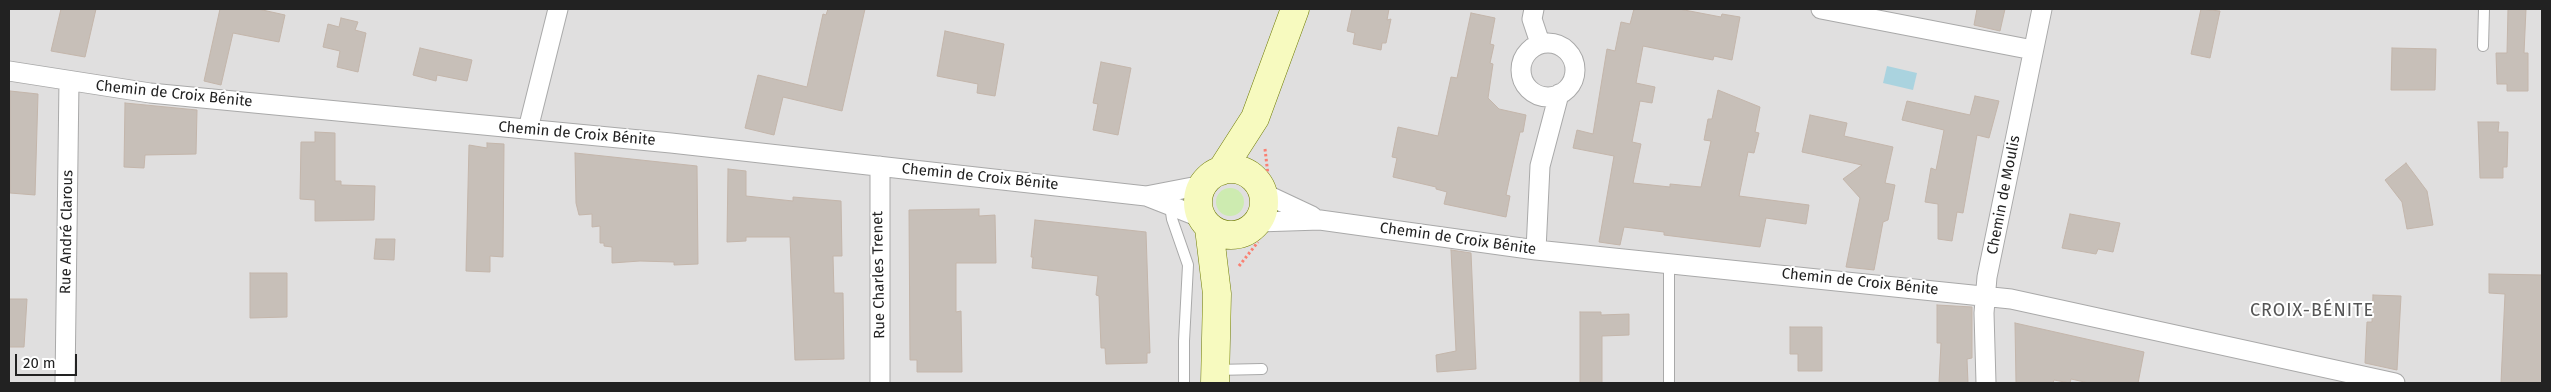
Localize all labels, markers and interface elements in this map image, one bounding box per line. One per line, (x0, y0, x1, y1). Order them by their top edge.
street label: Chemin de Croix Bénite (95, 77, 253, 111)
street label: Chemin de Croix Bénite (498, 118, 656, 150)
street label: Chemin de Moulis (1984, 134, 2024, 256)
street label: Chemin de Croix Bénite (901, 160, 1059, 194)
street label: Rue André Clarous (57, 170, 77, 294)
street label: Rue Charles Trenet (869, 211, 889, 339)
street label: Chemin de Croix Bénite (1379, 219, 1537, 259)
street label: Chemin de Croix Bénite (1781, 265, 1939, 299)
district label: CROIX-BÉNITE (2248, 300, 2376, 322)
scale bar (18, 344, 80, 376)
text: 20 m (23, 354, 56, 372)

